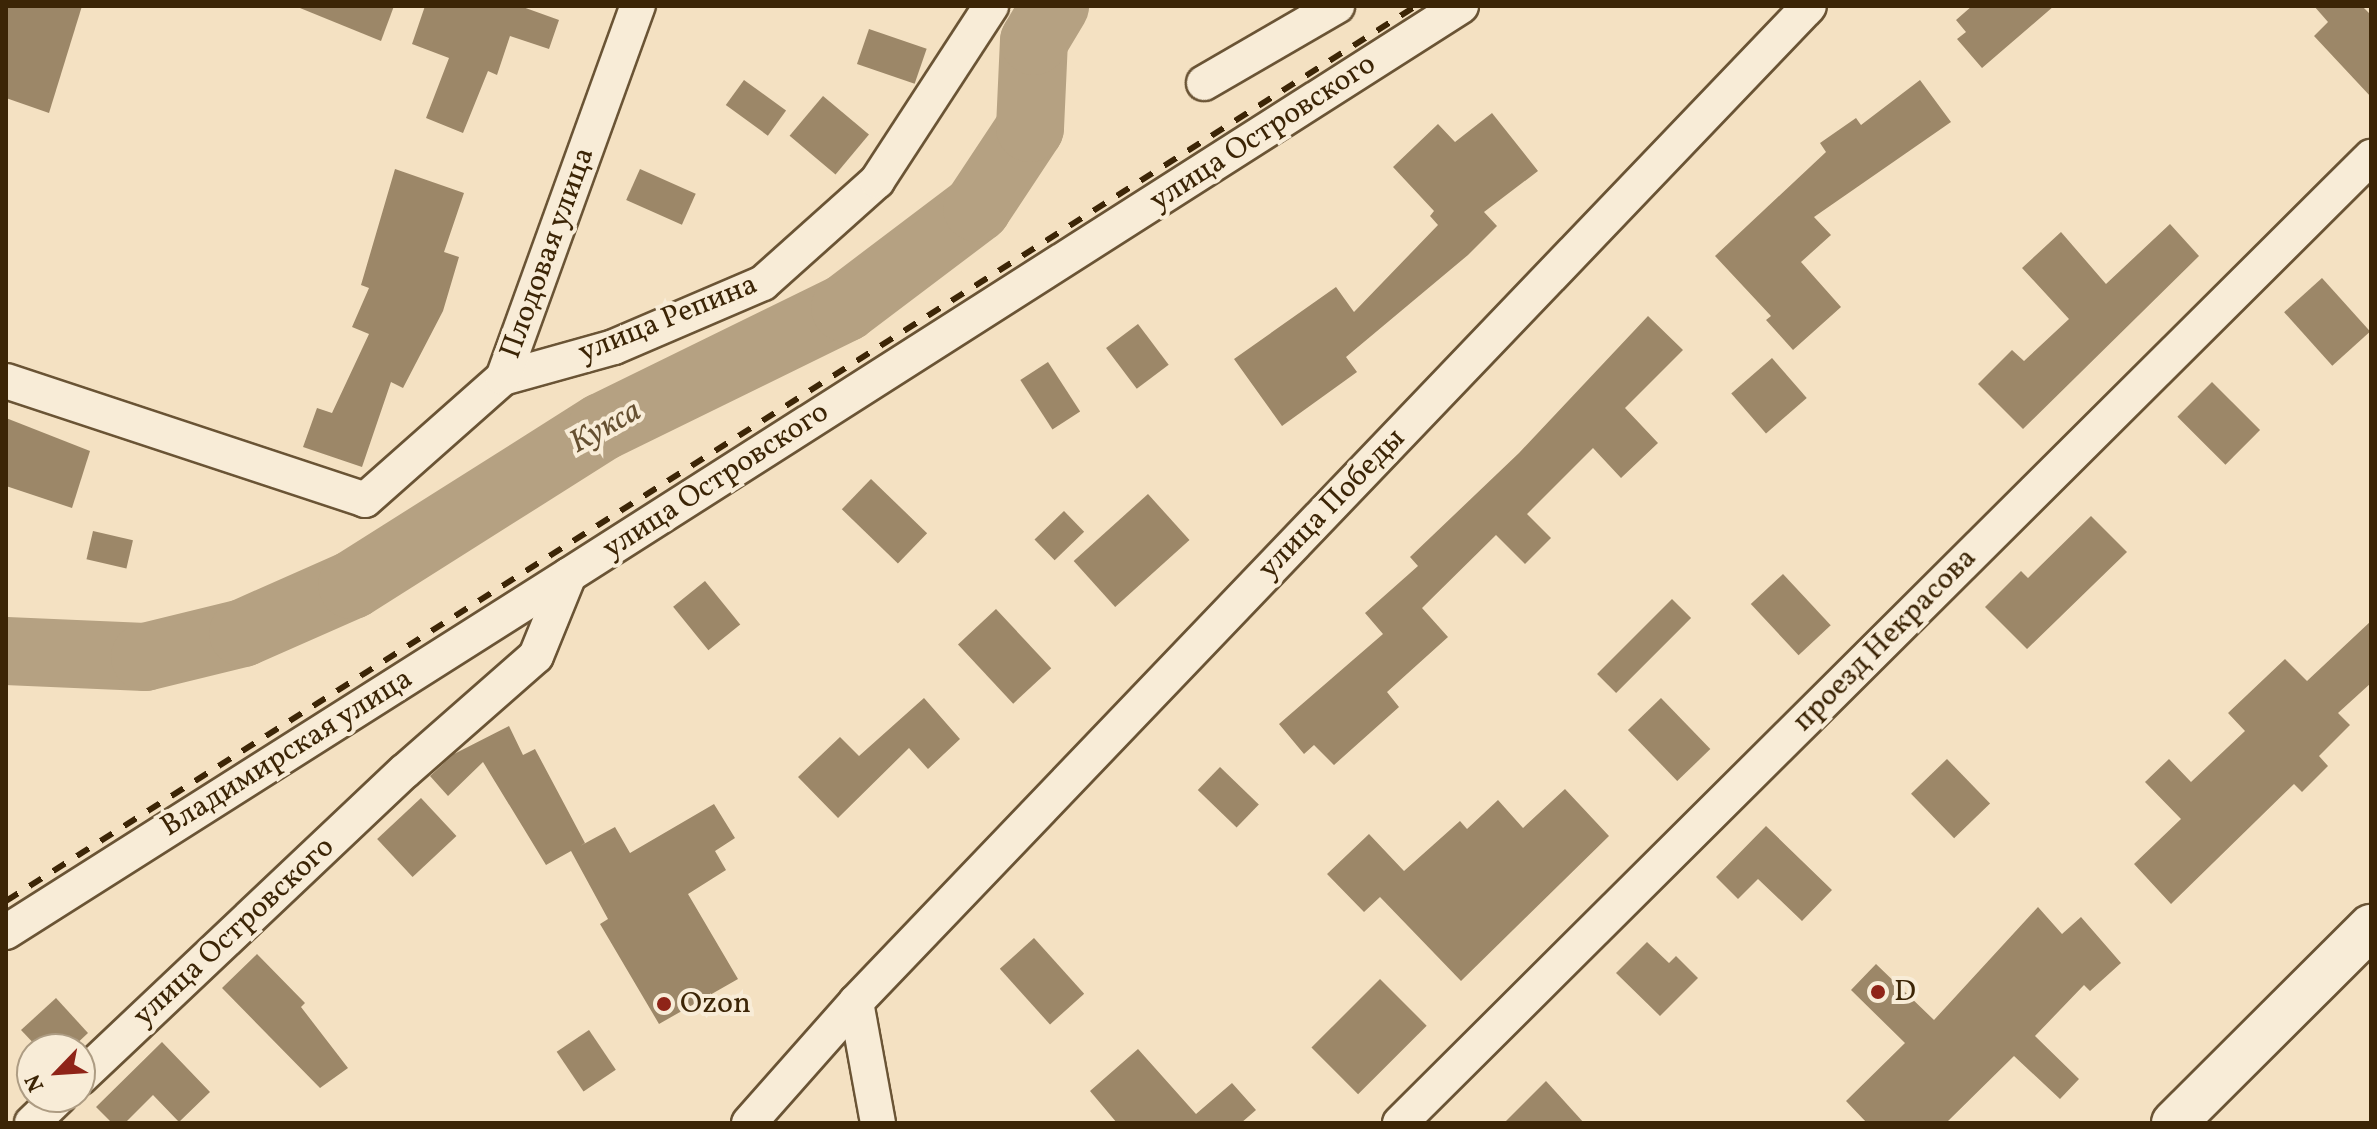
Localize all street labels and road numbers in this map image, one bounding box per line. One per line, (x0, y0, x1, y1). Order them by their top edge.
street label: улица Островского (1143, 47, 1383, 219)
street label: Плодовая улица (493, 142, 603, 364)
street label: улица Репина (573, 267, 763, 371)
street label: улица Островского (596, 395, 836, 567)
street label: улица Победы (1251, 421, 1413, 587)
street label: проезд Некрасова (1786, 541, 1984, 739)
street label: Владимирская улица (154, 661, 420, 845)
street label: улица Островского (126, 829, 342, 1035)

